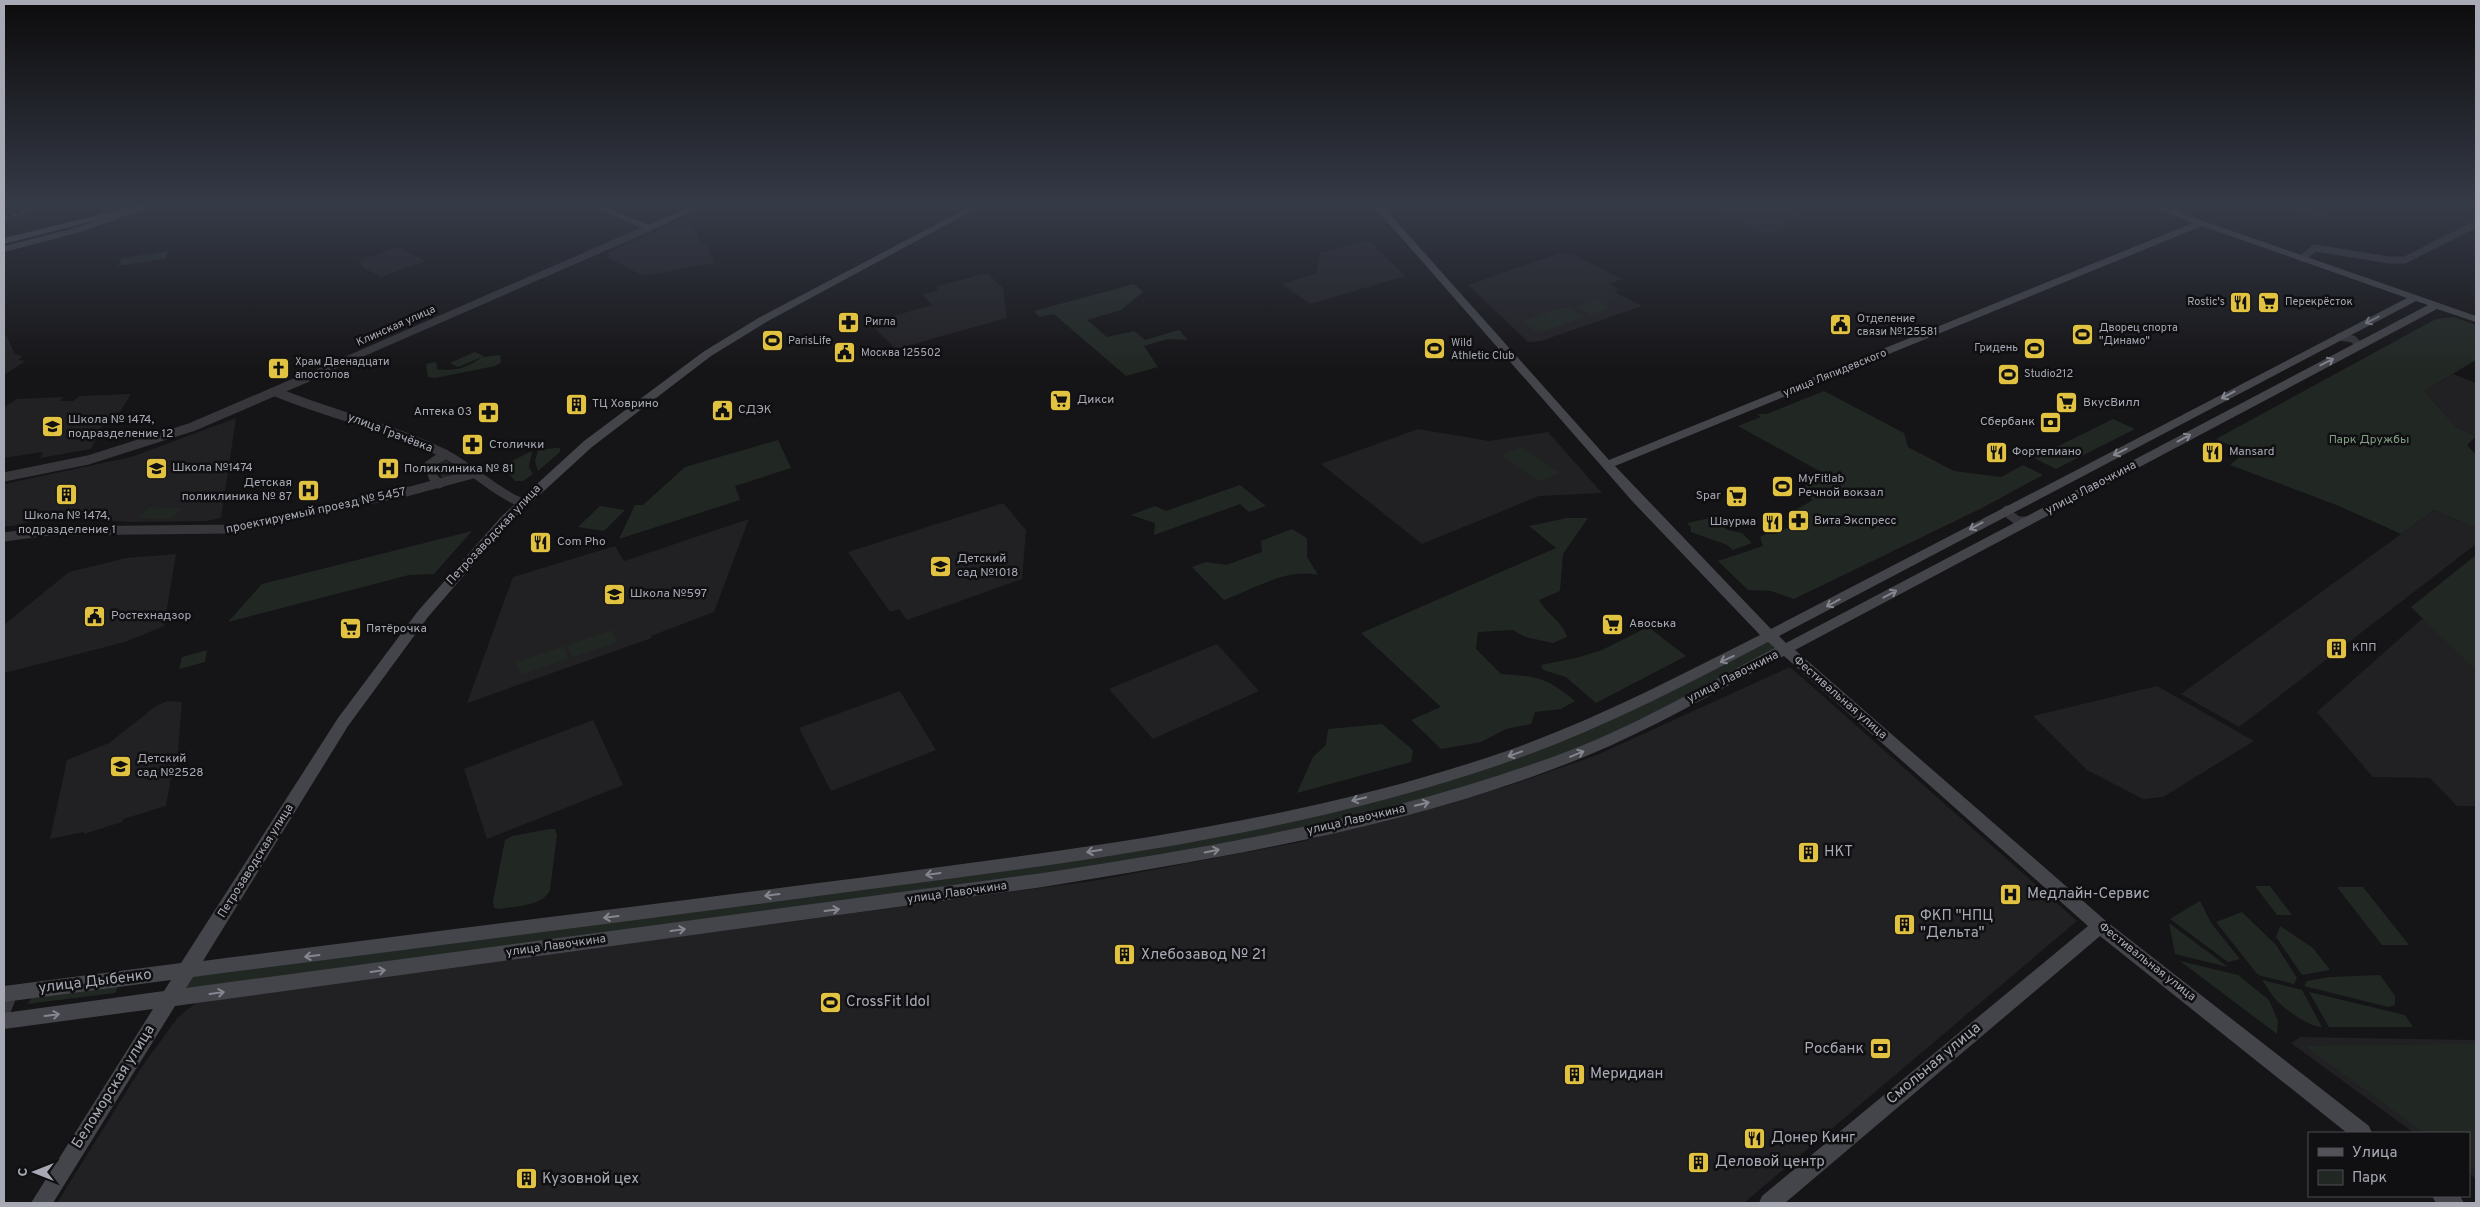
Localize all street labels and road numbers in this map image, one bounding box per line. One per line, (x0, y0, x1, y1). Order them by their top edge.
street label: Клинская улица (354, 302, 438, 350)
street label: улица Ляпидевского (1781, 346, 1889, 400)
street label: улица Грачёвка (345, 409, 435, 457)
street label: улица Лавочкина (2043, 457, 2139, 519)
street label: Петрозаводская улица (443, 481, 545, 589)
street label: проектируемый проезд № 5457 (224, 484, 408, 538)
street label: улица Лавочкина (1685, 647, 1781, 707)
street label: Фестивальная улица (1790, 653, 1890, 743)
street label: Петрозаводская улица (214, 801, 298, 921)
street label: улица Лавочкина (1305, 801, 1407, 839)
street label: улица Лавочкина (906, 878, 1008, 908)
street label: Фестивальная улица (2095, 919, 2199, 1005)
street label: улица Лавочкина (505, 931, 607, 961)
street label: улица Дыбенко (37, 966, 153, 998)
street label: Смольная улица (1883, 1019, 1985, 1109)
street label: Беломорская улица (68, 1022, 160, 1152)

